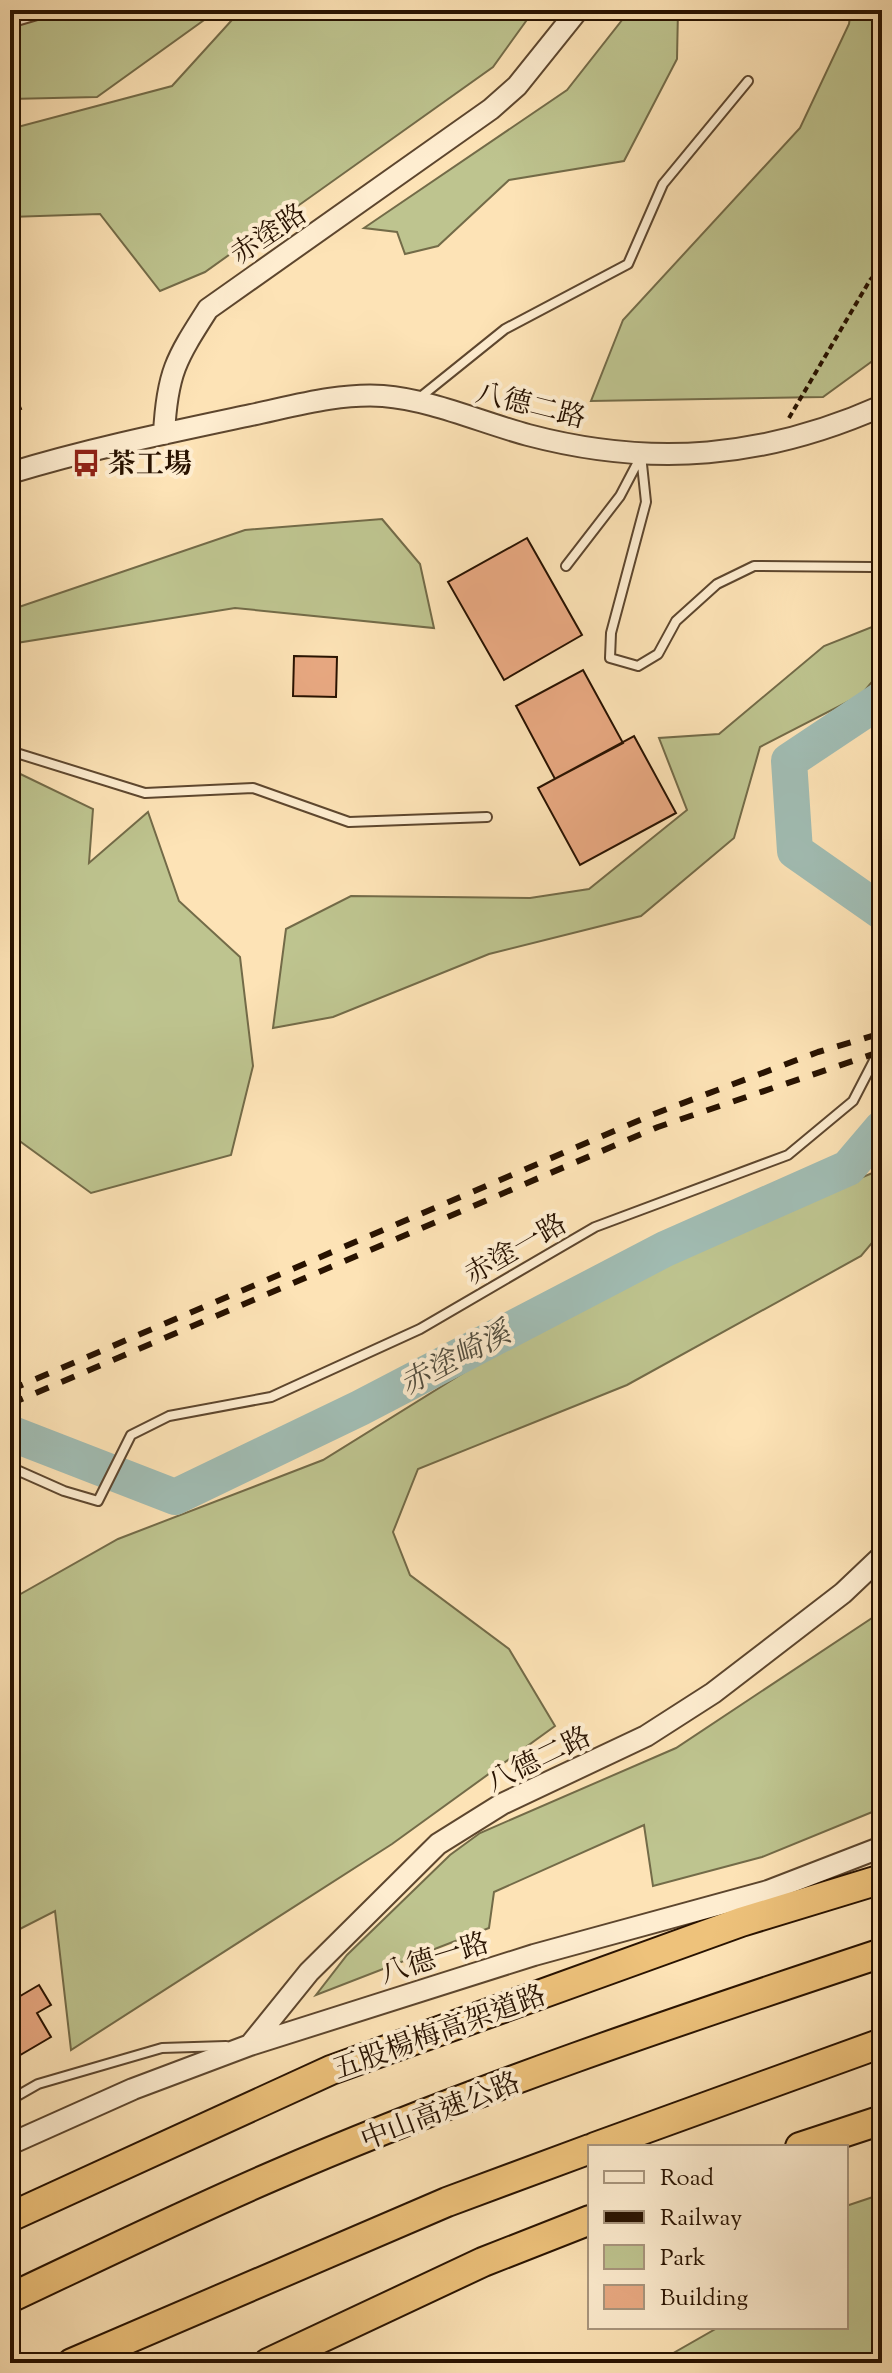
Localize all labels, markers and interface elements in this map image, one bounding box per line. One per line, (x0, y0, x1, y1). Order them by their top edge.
street label: 赤塗路 (224, 195, 316, 276)
street label: 八德二路 (471, 374, 589, 440)
place label: 茶工場 (108, 446, 192, 486)
bus stop icon: 茶工場 (71, 448, 101, 478)
street label: 赤塗一路 (458, 1205, 575, 1296)
water label: 赤塗崎溪 (393, 1312, 522, 1407)
street label: 八德二路 (480, 1718, 598, 1803)
street label: 八德一路 (375, 1924, 494, 1995)
street label: 五股楊梅高架道路 (328, 1977, 552, 2091)
street label: 中山高速公路 (355, 2064, 527, 2162)
legend (588, 2145, 848, 2329)
text: Road (660, 2162, 714, 2196)
text: Railway (660, 2202, 742, 2236)
text: Park (660, 2242, 706, 2276)
text: Building (660, 2282, 749, 2316)

